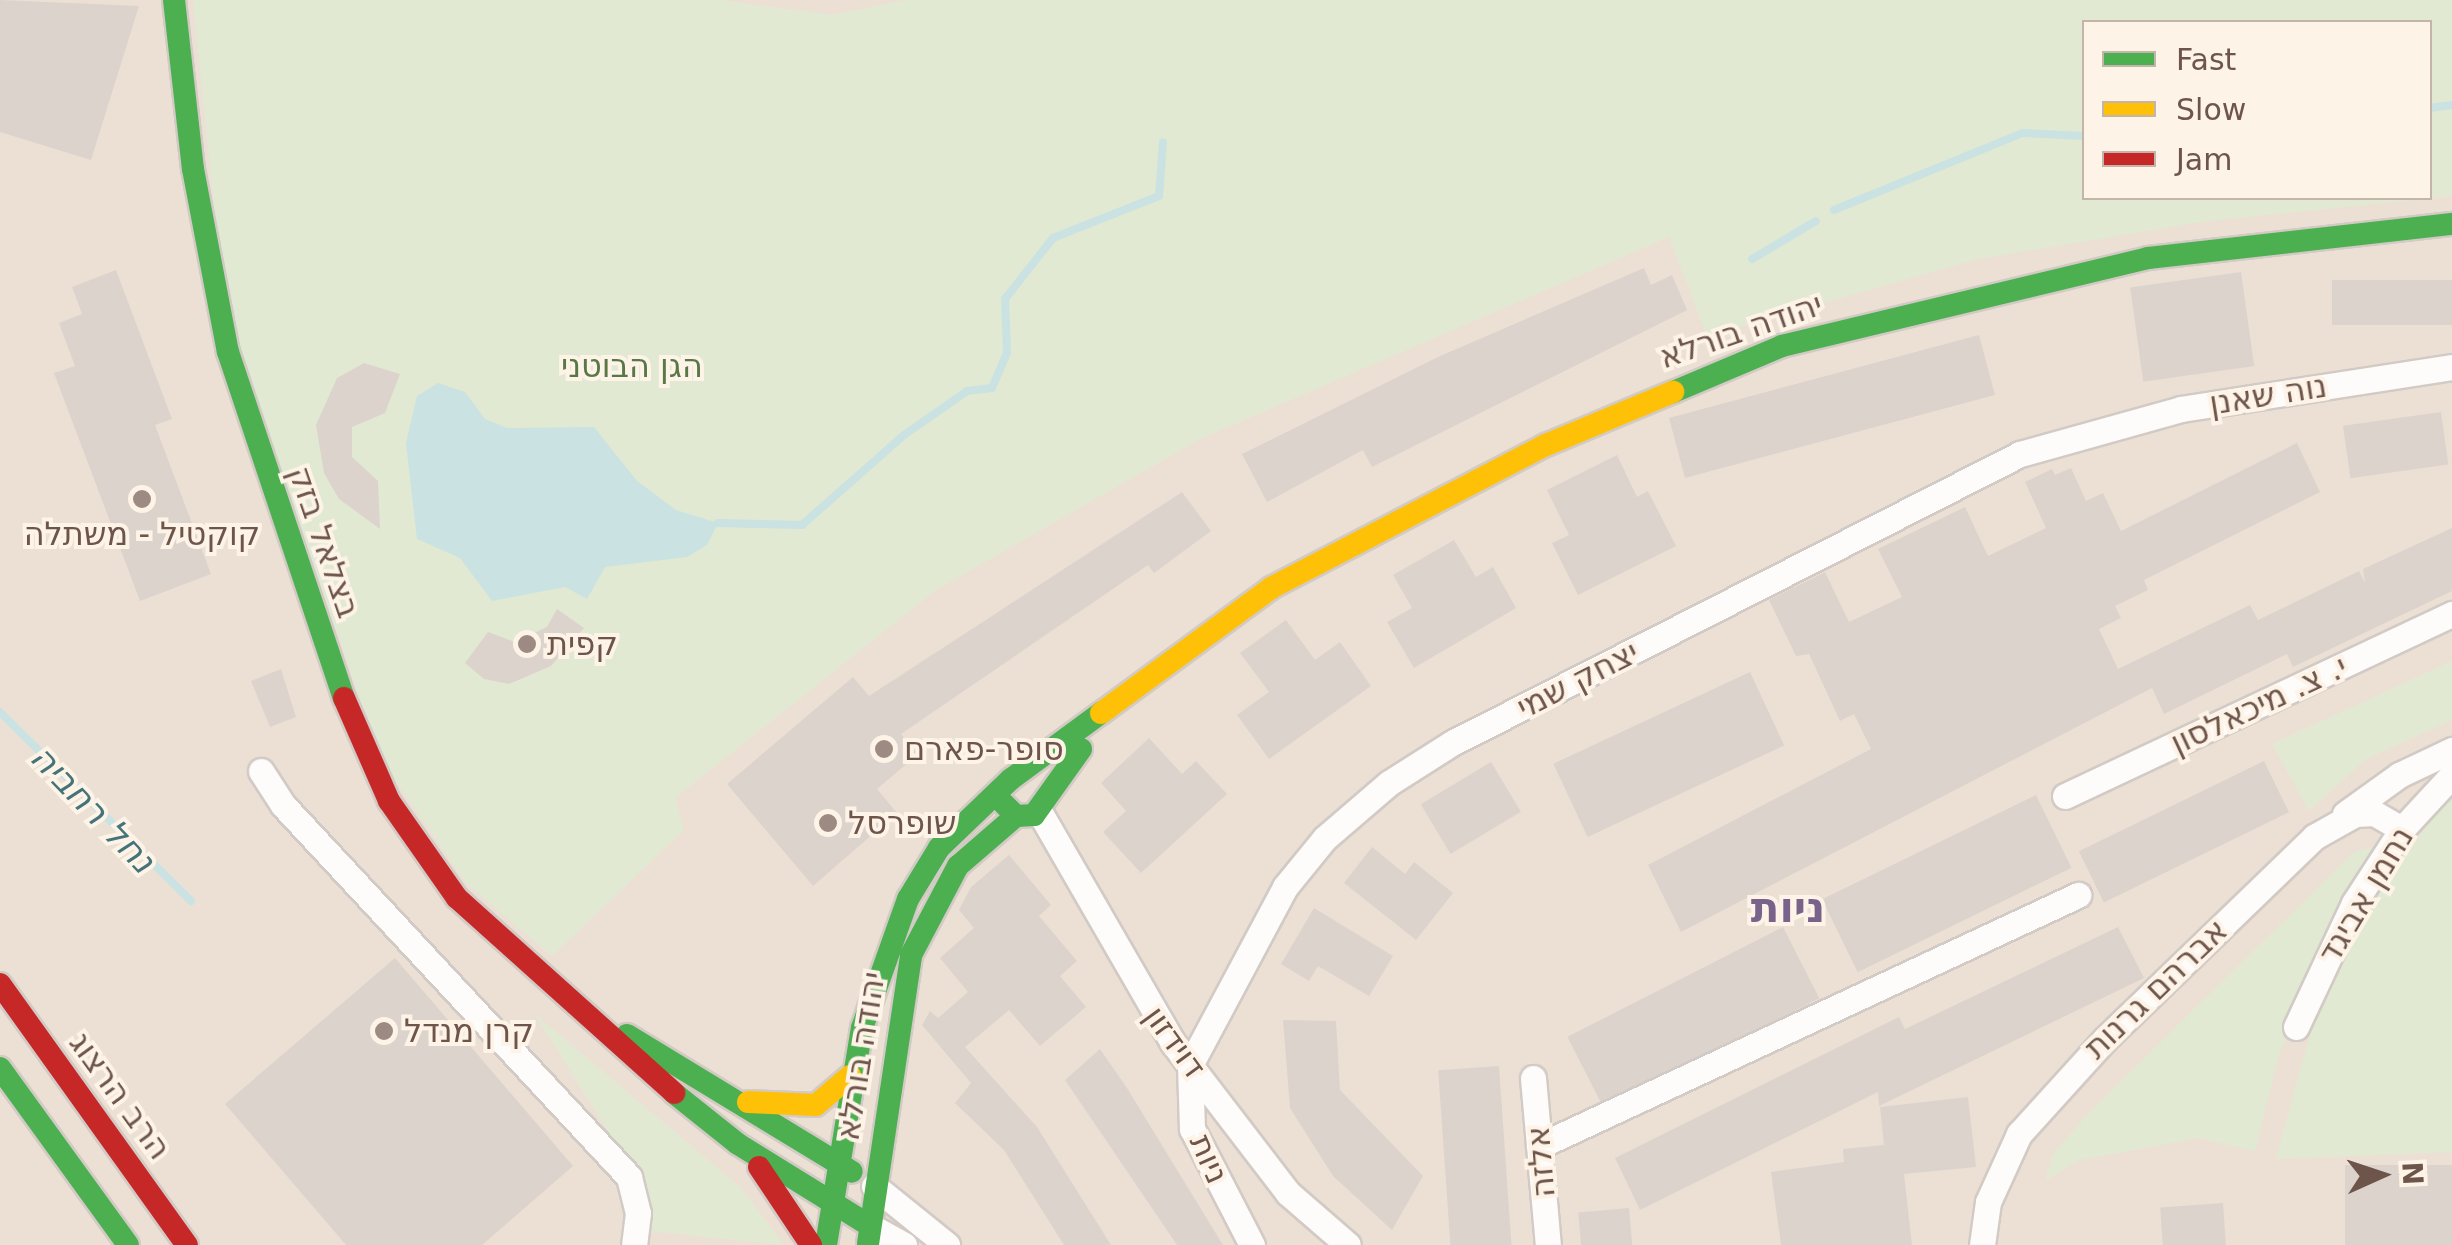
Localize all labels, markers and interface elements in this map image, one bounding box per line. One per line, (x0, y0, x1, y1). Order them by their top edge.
legend (2082, 20, 2432, 200)
text: Fast (2176, 42, 2236, 77)
text: Slow (2176, 92, 2246, 127)
text: Jam (2176, 142, 2232, 177)
street label: יהודה בורלא (1654, 285, 1828, 377)
park label: הגן הבוטני (561, 347, 703, 385)
street label: נוה שאנן (2207, 367, 2329, 423)
street label: בצלאל בזק (280, 461, 368, 623)
marker: קוקטיל - משתלה (131, 488, 153, 510)
place label: קוקטיל - משתלה (24, 515, 260, 553)
place label: קפית (547, 625, 618, 663)
marker: קפית (516, 633, 538, 655)
street label: יצחק שמי (1511, 633, 1645, 727)
street label: י. צ. מיכאלסון (2165, 647, 2353, 763)
place label: סופר-פארם (904, 730, 1064, 768)
water label: נחל רחביה (22, 736, 164, 882)
marker: סופר-פארם (873, 738, 895, 760)
place label: שופרסל (848, 804, 956, 842)
marker: שופרסל (817, 812, 839, 834)
street label: נחמן אביגד (2310, 820, 2422, 970)
district label: ניות (1751, 883, 1825, 933)
street label: אברהם גרנות (2076, 911, 2236, 1067)
street label: יהודה בורלא (829, 969, 893, 1143)
street label: דוידזון (1136, 999, 1214, 1085)
place label: קרן מנדל (404, 1012, 534, 1050)
marker: קרן מנדל (373, 1020, 395, 1042)
street label: הרב הרצוג (61, 1025, 179, 1167)
street label: אלזה (1519, 1125, 1563, 1199)
north arrow (2332, 1125, 2432, 1225)
street label: ניות (1181, 1128, 1237, 1190)
text: N (2395, 1161, 2430, 1186)

